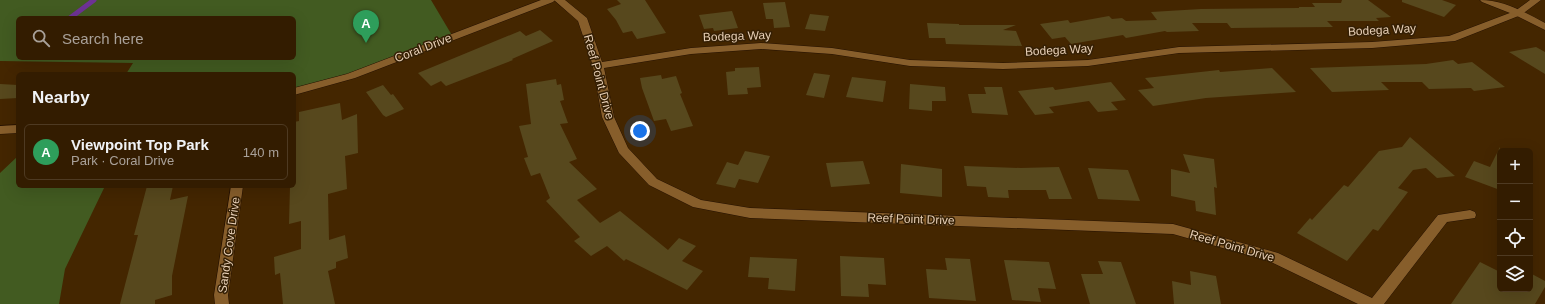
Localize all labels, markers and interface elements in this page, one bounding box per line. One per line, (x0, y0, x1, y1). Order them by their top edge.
pin: A (353, 10, 379, 43)
search box (16, 16, 296, 60)
street label: Bodega Way (1348, 21, 1416, 39)
icon: search (30, 27, 52, 49)
street label: Bodega Way (703, 28, 771, 44)
text: Search here (62, 30, 144, 47)
street label: Coral Drive (392, 31, 454, 65)
street label: Reef Point Drive (581, 33, 617, 121)
street label: Bodega Way (1025, 41, 1093, 59)
text: Nearby (32, 88, 90, 107)
your location (630, 121, 650, 141)
text: Viewpoint Top Park (71, 136, 209, 153)
text: A (41, 145, 51, 160)
text: 140 m (243, 145, 279, 160)
map controls (1497, 148, 1533, 292)
button: + (1497, 148, 1533, 184)
text: Park · Coral Drive (71, 153, 174, 168)
button: − (1497, 184, 1533, 220)
street label: Sandy Cove Drive (215, 196, 243, 294)
street label: Reef Point Drive (867, 210, 955, 228)
button: locate (1497, 220, 1533, 256)
street label: Reef Point Drive (1188, 227, 1276, 265)
button: layers (1497, 256, 1533, 292)

